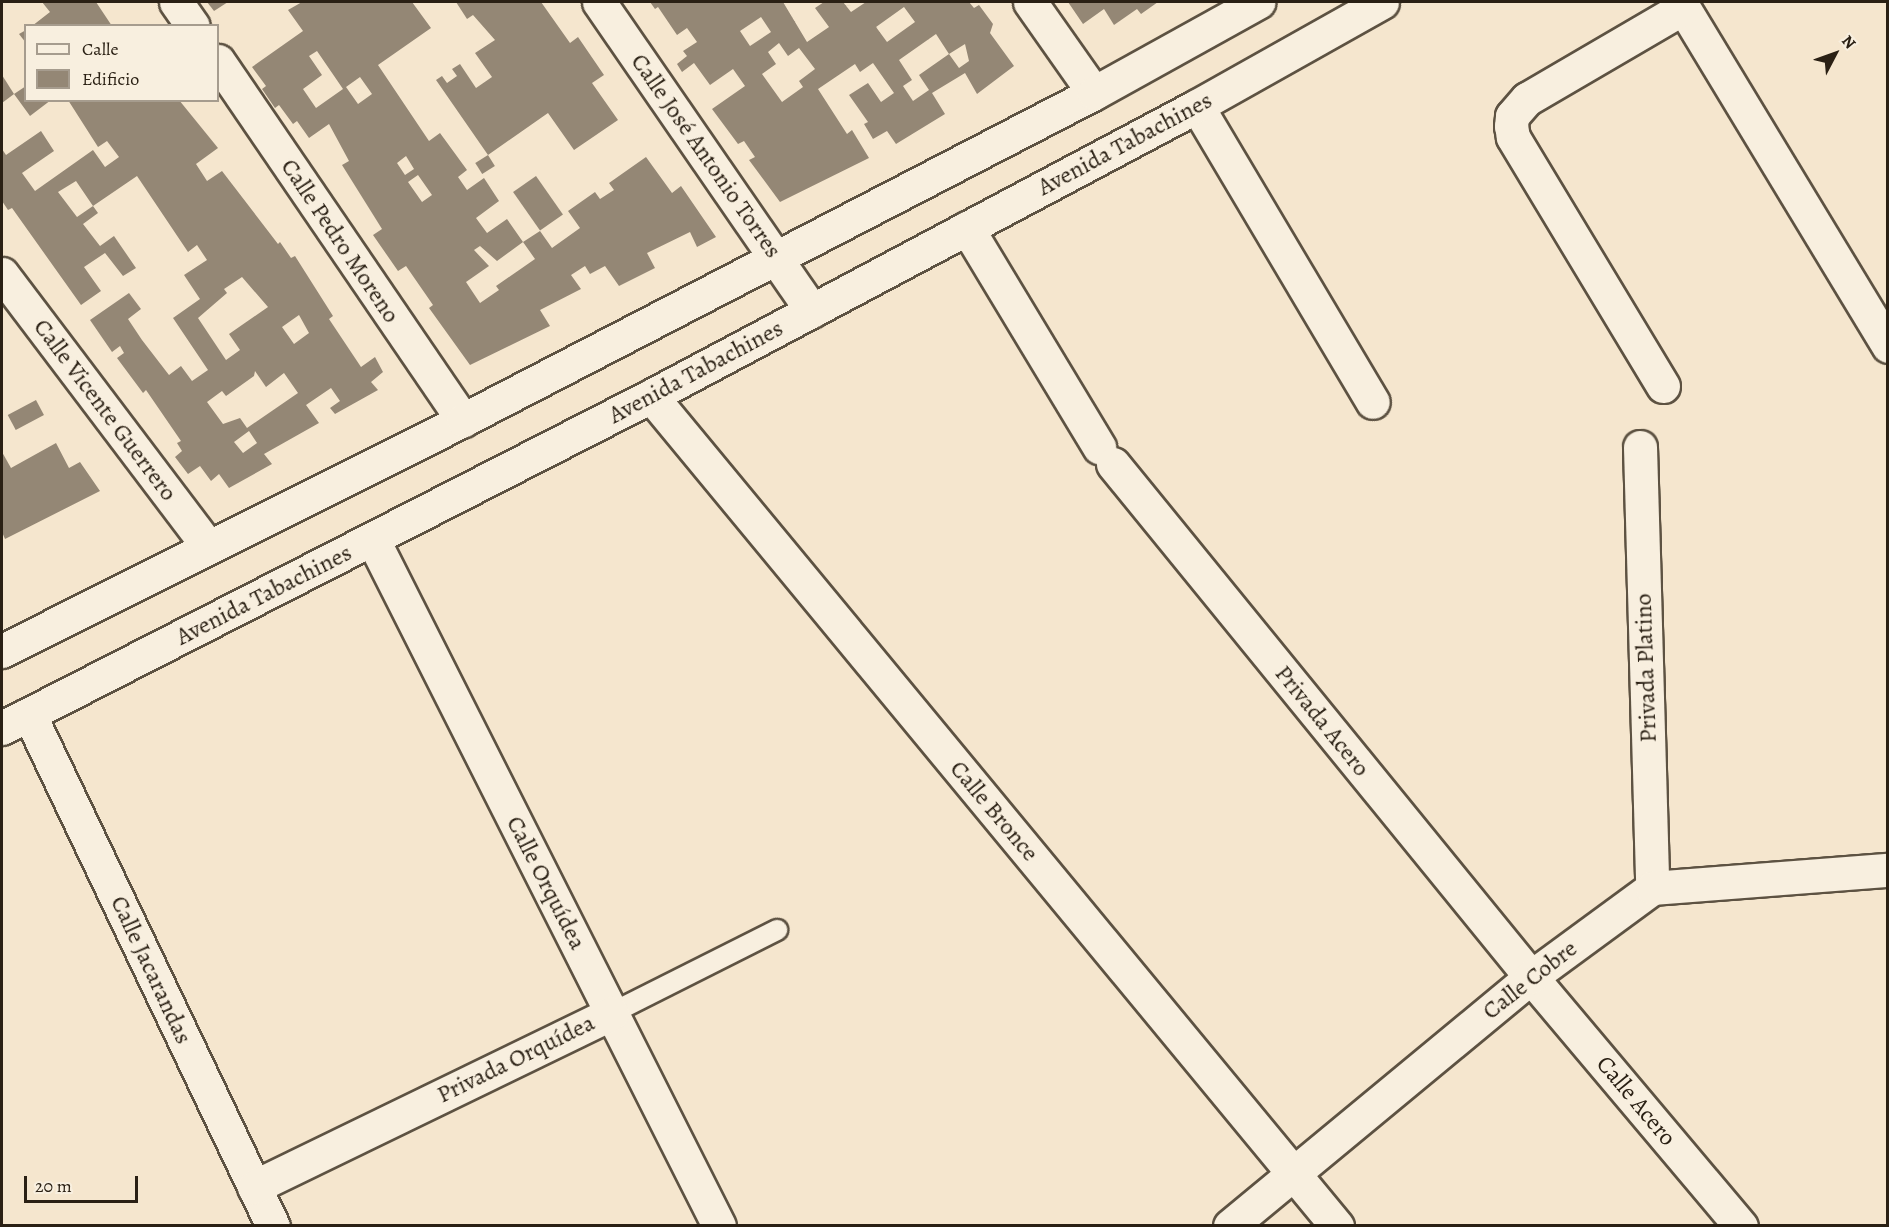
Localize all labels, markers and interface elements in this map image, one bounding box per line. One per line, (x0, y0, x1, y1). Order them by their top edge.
legend (24, 24, 219, 102)
north arrow (1805, 24, 1865, 84)
text: N (1836, 31, 1861, 54)
text: Calle (82, 37, 119, 61)
street label: Calle José Antonio Torres (625, 48, 787, 264)
text: Edificio (82, 67, 139, 91)
street label: Avenida Tabachines (1033, 86, 1217, 202)
street label: Calle Pedro Moreno (275, 154, 405, 328)
street label: Calle Vicente Guerrero (27, 313, 183, 507)
street label: Avenida Tabachines (604, 314, 788, 430)
street label: Avenida Tabachines (171, 538, 357, 652)
street label: Privada Platino (1629, 593, 1663, 743)
street label: Privada Acero (1269, 660, 1375, 782)
street label: Calle Bronce (944, 755, 1044, 867)
street label: Calle Orquídea (500, 811, 592, 955)
street label: Calle Jacarandas (104, 891, 198, 1049)
street label: Calle Cobre (1477, 934, 1583, 1026)
street label: Privada Orquídea (432, 1008, 600, 1110)
street label: Calle Acero (1590, 1050, 1682, 1152)
scale bar (27, 1164, 141, 1202)
text: 20 m (35, 1174, 72, 1198)

